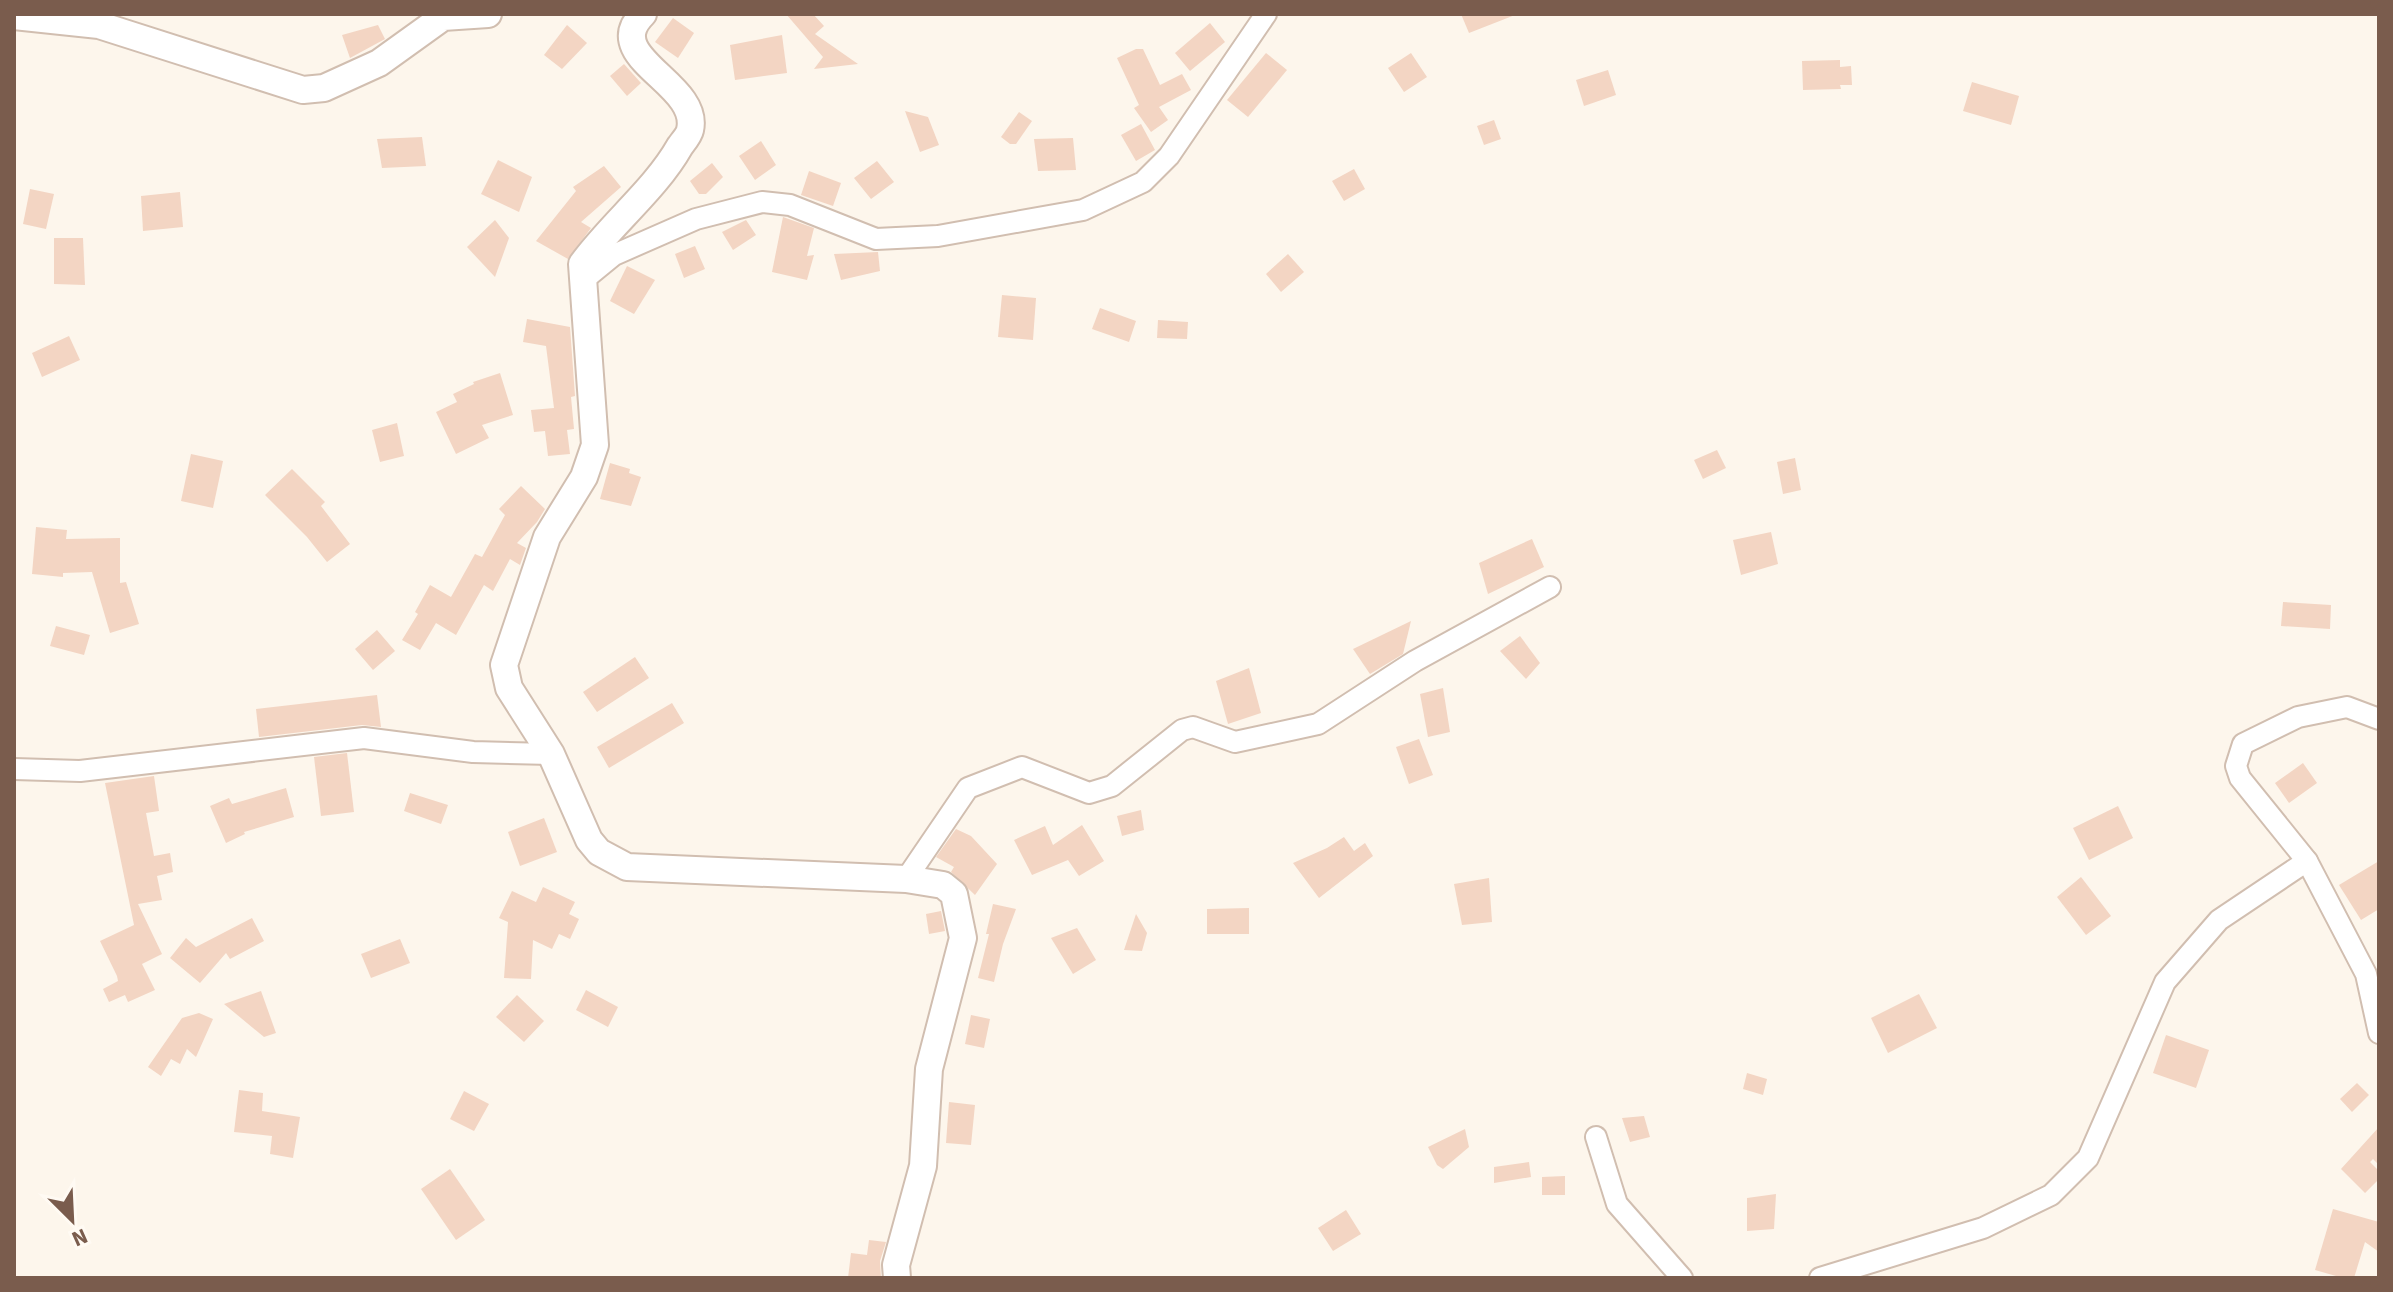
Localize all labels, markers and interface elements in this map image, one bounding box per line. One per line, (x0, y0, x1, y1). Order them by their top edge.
north arrow (32, 1180, 112, 1260)
text: N (67, 1220, 93, 1255)

